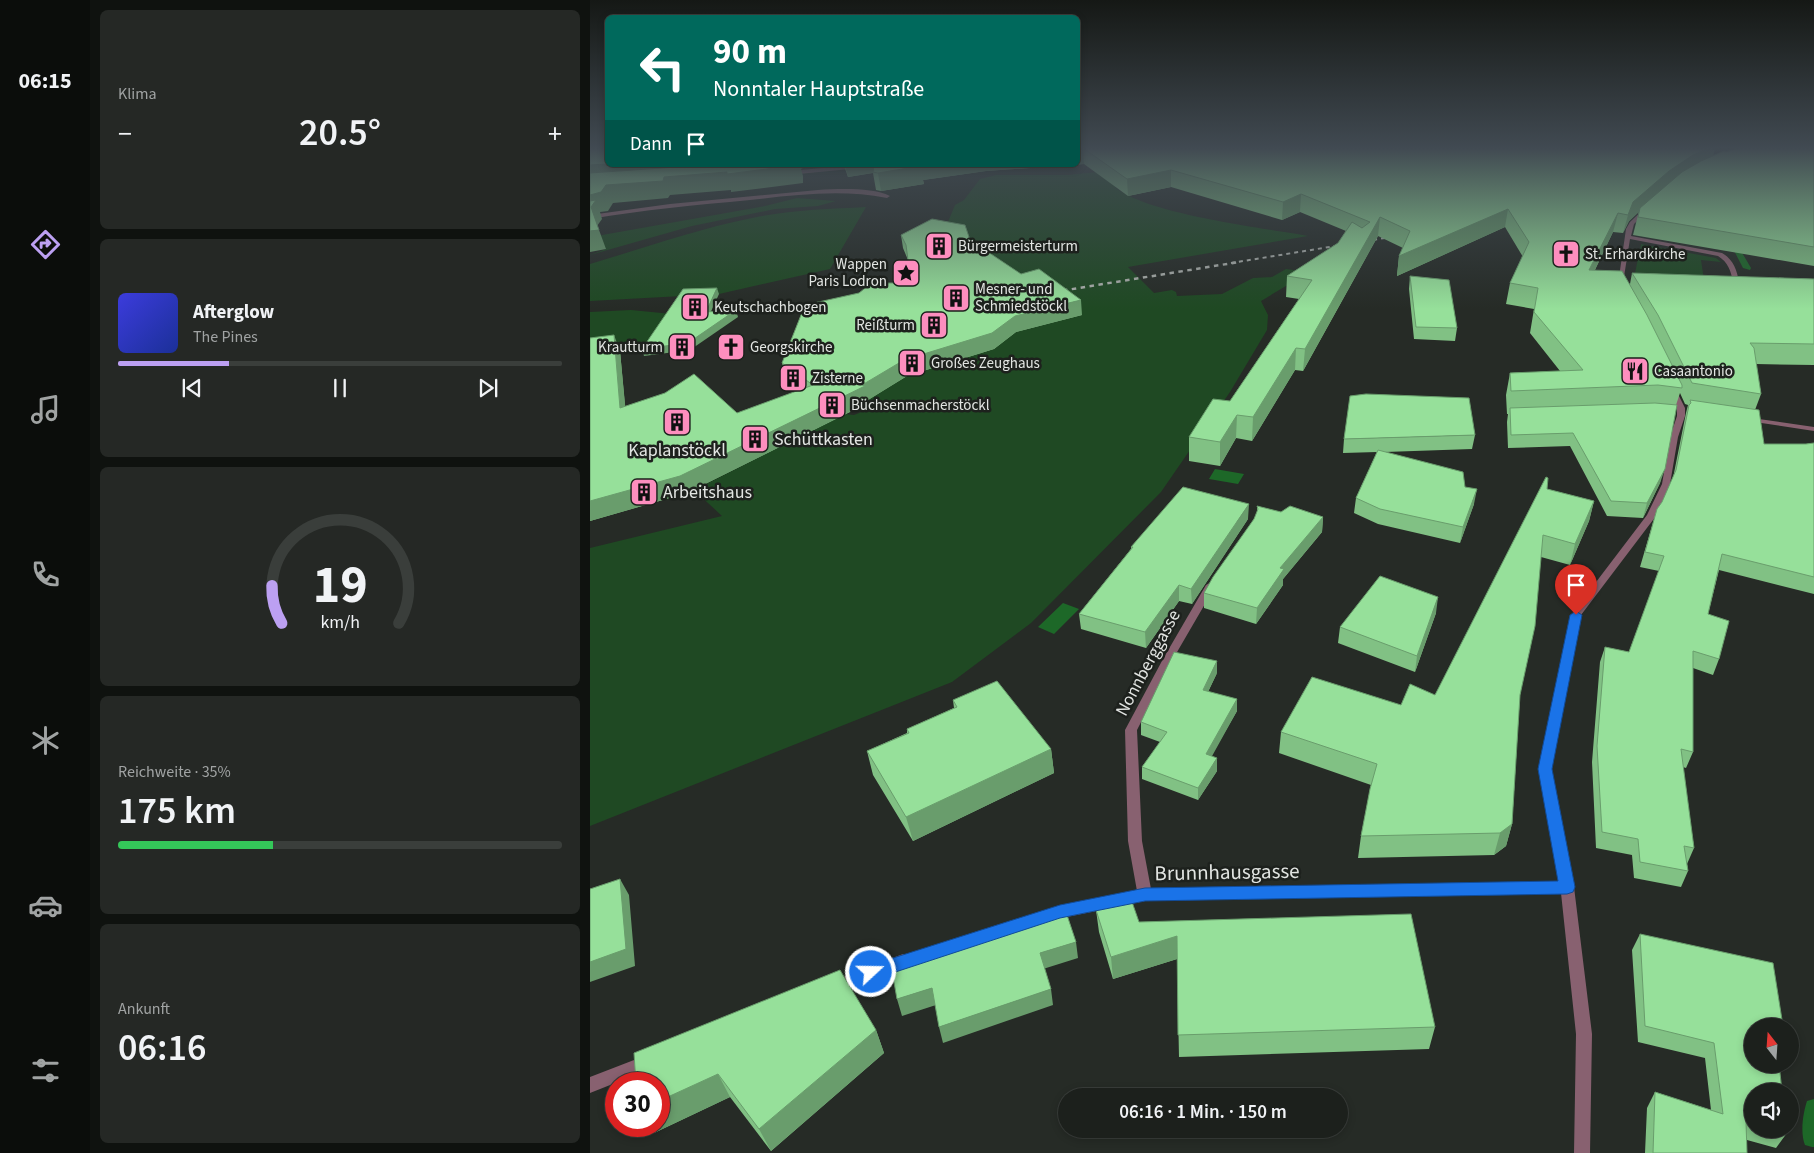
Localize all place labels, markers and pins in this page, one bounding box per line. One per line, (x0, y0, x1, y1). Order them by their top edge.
building icon: Bürgermeisterturm (924, 231, 954, 261)
place label: Bürgermeisterturm (958, 236, 1078, 257)
church icon: St. Erhardkirche (1551, 239, 1581, 269)
place label: St. Erhardkirche (1585, 244, 1685, 265)
place label: Wappen Paris Lodron (808, 254, 887, 292)
place icon: Wappen Paris Lodron (891, 258, 921, 288)
place label: Mesner- und Schmiedstöckl (975, 279, 1067, 317)
building icon: Mesner- und Schmiedstöckl (941, 283, 971, 313)
building icon: Keutschachbogen (680, 292, 710, 322)
place label: Keutschachbogen (714, 297, 826, 318)
building icon: Reißturm (919, 310, 949, 340)
place label: Reißturm (856, 315, 915, 336)
building icon: Krautturm (667, 332, 697, 362)
church icon: Georgskirche (716, 332, 746, 362)
place label: Krautturm (598, 337, 663, 358)
place label: Georgskirche (750, 337, 832, 358)
building icon: Großes Zeughaus (897, 348, 927, 378)
place label: Großes Zeughaus (931, 353, 1040, 374)
restaurant icon: Casaantonio (1620, 356, 1650, 386)
place label: Casaantonio (1654, 361, 1733, 382)
building icon: Zisterne (778, 363, 808, 393)
place label: Zisterne (812, 368, 863, 389)
building icon: Büchsenmacherstöckl (817, 390, 847, 420)
place label: Büchsenmacherstöckl (851, 395, 990, 416)
building icon: Kaplanstöckl (662, 407, 692, 437)
building icon: Schüttkasten (740, 424, 770, 454)
place label: Schüttkasten (774, 427, 873, 452)
place label: Kaplanstöckl (628, 438, 726, 463)
building icon: Arbeitshaus (629, 477, 659, 507)
place label: Arbeitshaus (663, 480, 752, 505)
pin (1555, 564, 1597, 615)

